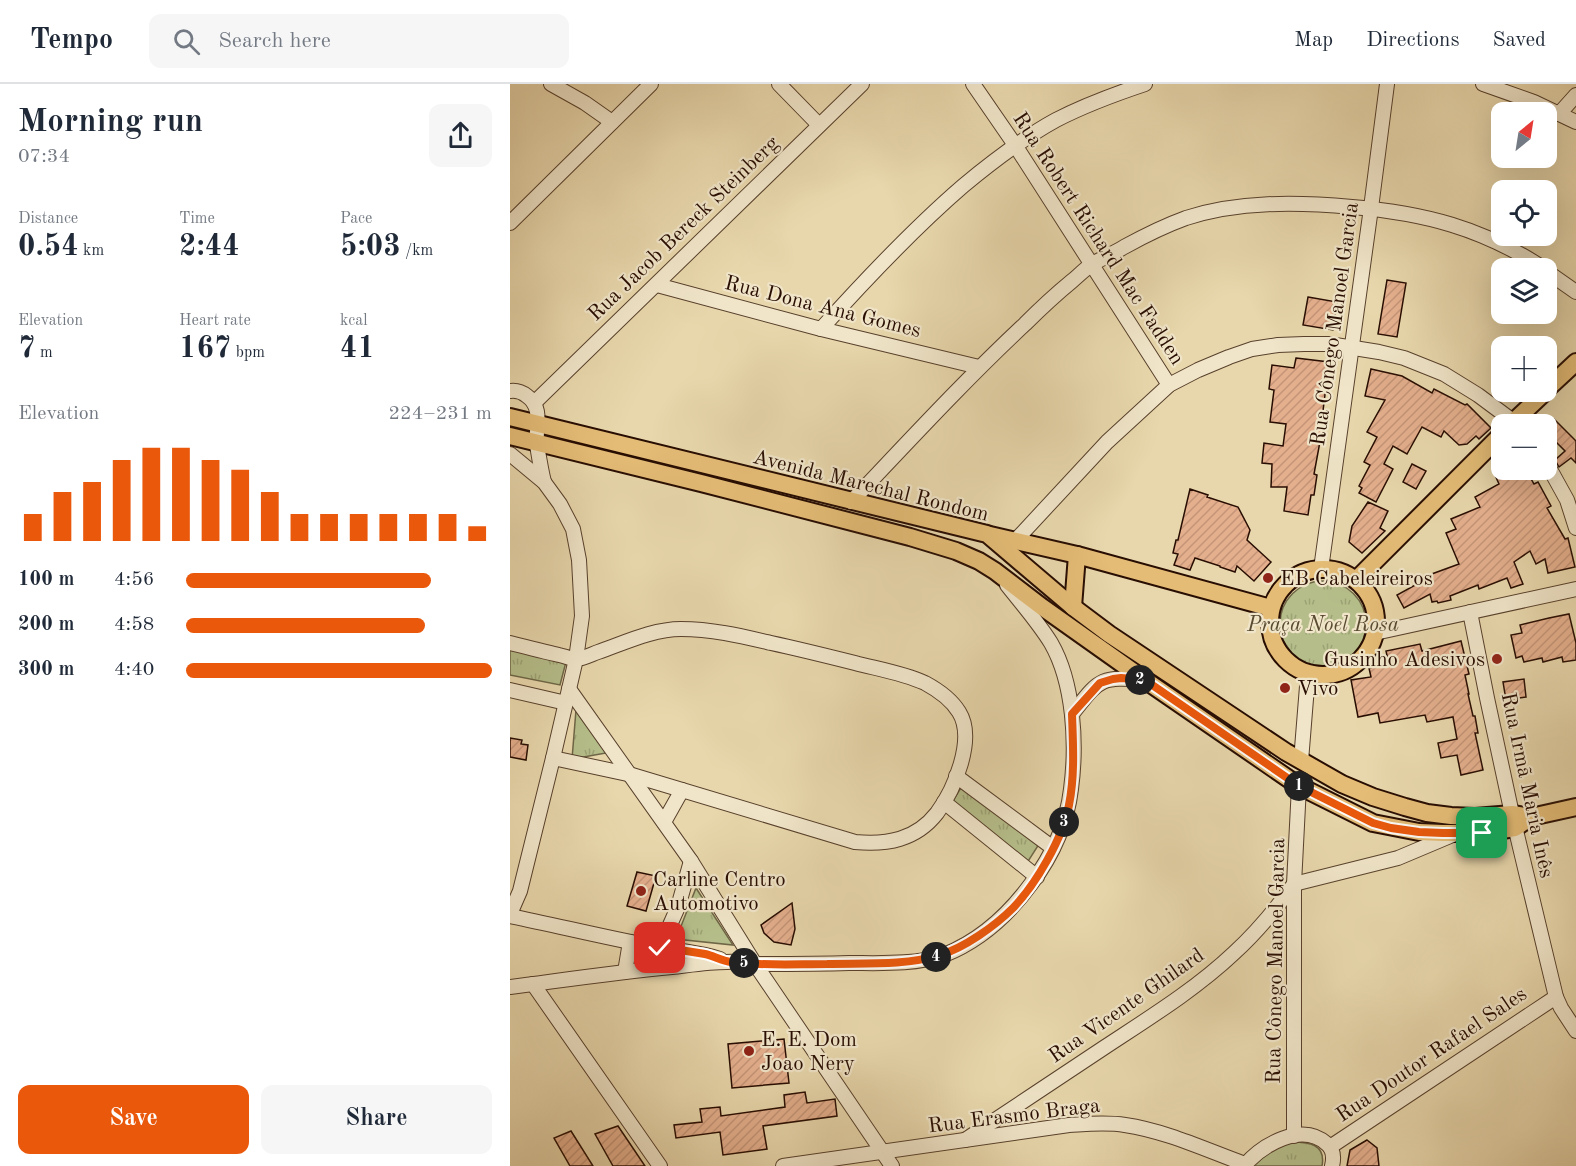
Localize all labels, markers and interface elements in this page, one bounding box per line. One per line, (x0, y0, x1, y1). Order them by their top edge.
search box (149, 14, 569, 68)
icon: search (170, 25, 203, 58)
text: Tempo (30, 27, 113, 55)
text: Search here (218, 30, 331, 52)
text: Map (1294, 30, 1333, 51)
text: Directions (1366, 30, 1460, 51)
text: Saved (1493, 30, 1546, 51)
north arrow (1491, 102, 1557, 168)
map controls (1491, 102, 1557, 480)
button: share (429, 104, 492, 167)
text: Morning run (18, 106, 203, 139)
street label: Rua Robert Richard Mac Fadden (1008, 109, 1187, 369)
street label: Rua Jacob Bereck Steinberg (585, 132, 784, 326)
text: 07:34 (18, 147, 70, 167)
button: locate (1491, 180, 1557, 246)
street label: Rua Cônego Manoel Garcia (1308, 201, 1363, 447)
text: Distance (18, 211, 78, 227)
text: Time (179, 211, 215, 227)
text: Pace (340, 211, 372, 227)
text: 0.54 (18, 232, 79, 262)
text: 2:44 (179, 232, 240, 262)
text: 5:03 (340, 232, 401, 262)
text: km (79, 243, 104, 259)
text: /km (401, 243, 433, 259)
button: layers (1491, 258, 1557, 324)
street label: Rua Dona Ana Gomes (722, 273, 923, 342)
text: Elevation (18, 313, 83, 329)
text: Heart rate (179, 313, 251, 329)
text: kcal (340, 313, 368, 329)
text: 7 (18, 334, 35, 364)
text: 167 (179, 334, 231, 364)
text: 41 (340, 334, 375, 364)
button: + (1491, 336, 1557, 402)
text: m (35, 345, 53, 361)
text: bpm (231, 345, 265, 361)
text: Elevation (18, 404, 99, 424)
text: 224–231 m (389, 404, 492, 424)
button: − (1491, 414, 1557, 480)
street label: Avenida Marechal Rondom (751, 447, 991, 526)
place label: EB Cabeleireiros (1280, 569, 1433, 590)
text: 100 m (18, 570, 74, 590)
text: 4:56 (114, 570, 154, 590)
marker: EB Cabeleireiros (1261, 571, 1275, 585)
text: 200 m (18, 615, 74, 635)
text: 4:58 (114, 615, 154, 635)
park label: Praça Noel Rosa (1246, 615, 1399, 636)
place label: Gusinho Adesivos (1324, 650, 1485, 671)
marker: Gusinho Adesivos (1490, 652, 1504, 666)
text: 300 m (18, 660, 74, 680)
text: 4:40 (114, 660, 154, 680)
pin: 2 (1125, 665, 1155, 695)
text: 2 (1135, 672, 1145, 688)
place label: Vivo (1297, 679, 1339, 700)
marker: Vivo (1278, 681, 1292, 695)
street label: Rua Irmã Maria Inês (1497, 691, 1556, 880)
pin: 1 (1284, 771, 1314, 801)
text: 1 (1294, 778, 1304, 794)
pin: 3 (1049, 807, 1079, 837)
pin (1456, 807, 1507, 858)
text: 3 (1059, 814, 1069, 830)
icon: arrive (1465, 816, 1498, 849)
street label: Rua Cônego Manoel Garcia (1264, 838, 1289, 1084)
place label: Carline Centro Automotivo (653, 870, 786, 915)
marker: Carline Centro Automotivo (634, 884, 648, 898)
pin (634, 922, 685, 973)
icon: check (643, 931, 676, 964)
pin: 4 (921, 942, 951, 972)
street label: Rua Vicente Ghilard (1045, 945, 1208, 1068)
pin: 5 (729, 948, 759, 978)
text: 4 (931, 949, 941, 965)
text: 5 (739, 955, 749, 971)
street label: Rua Doutor Rafael Sales (1333, 984, 1531, 1127)
place label: E. E. Dom Joao Nery (761, 1030, 857, 1075)
marker: E. E. Dom Joao Nery (742, 1044, 756, 1058)
button: Save (18, 1085, 249, 1154)
button: Share (261, 1085, 492, 1154)
street label: Rua Erasmo Braga (927, 1096, 1101, 1137)

